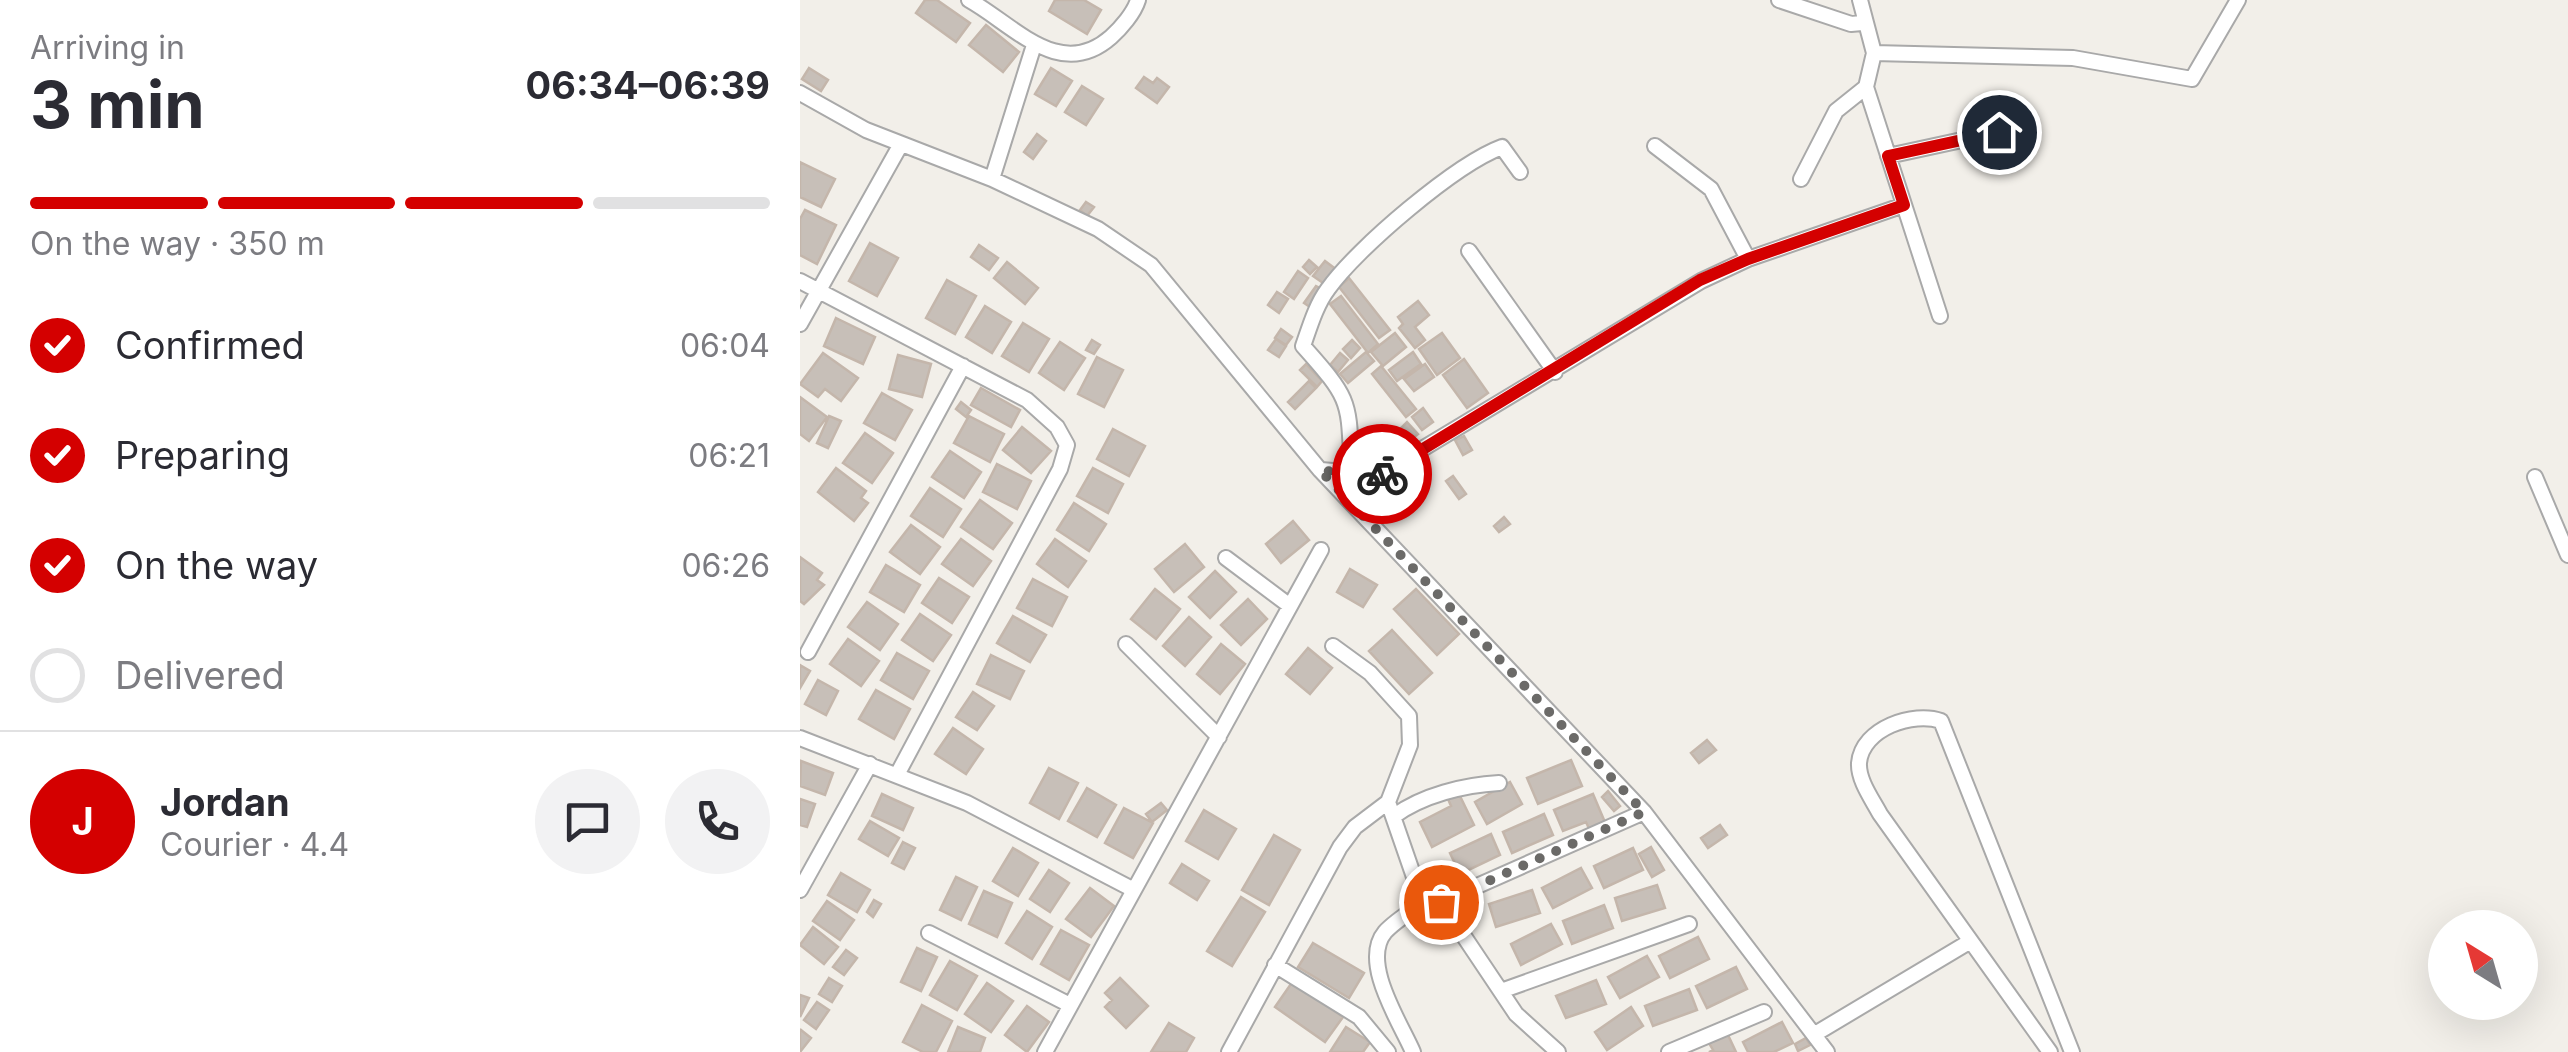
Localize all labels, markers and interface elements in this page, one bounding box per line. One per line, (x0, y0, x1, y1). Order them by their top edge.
text: Arriving in (30, 28, 185, 67)
text: 06:34–06:39 (526, 62, 770, 108)
text: 3 min (30, 65, 205, 144)
pin (1957, 90, 2042, 175)
icon: home (1972, 105, 2027, 160)
text: On the way · 350 m (30, 224, 325, 263)
icon: check (30, 318, 85, 373)
text: Confirmed (115, 322, 305, 368)
text: 06:04 (680, 326, 770, 365)
courier (1332, 424, 1432, 524)
icon: check (30, 428, 85, 483)
text: Preparing (115, 432, 290, 478)
text: 06:21 (688, 436, 770, 475)
icon: bike (1355, 447, 1410, 502)
icon: check (30, 538, 85, 593)
text: On the way (115, 542, 318, 588)
text: 06:26 (681, 546, 770, 585)
text: Delivered (115, 652, 285, 698)
button: chat (535, 769, 640, 874)
button: phone (665, 769, 770, 874)
text: Jordan (160, 779, 290, 825)
text: J (71, 798, 94, 844)
text: Courier · 4.4 (160, 825, 349, 864)
pin (1399, 860, 1484, 945)
icon: bag (1414, 875, 1469, 930)
north arrow (2428, 910, 2538, 1020)
map controls (2428, 910, 2538, 1020)

